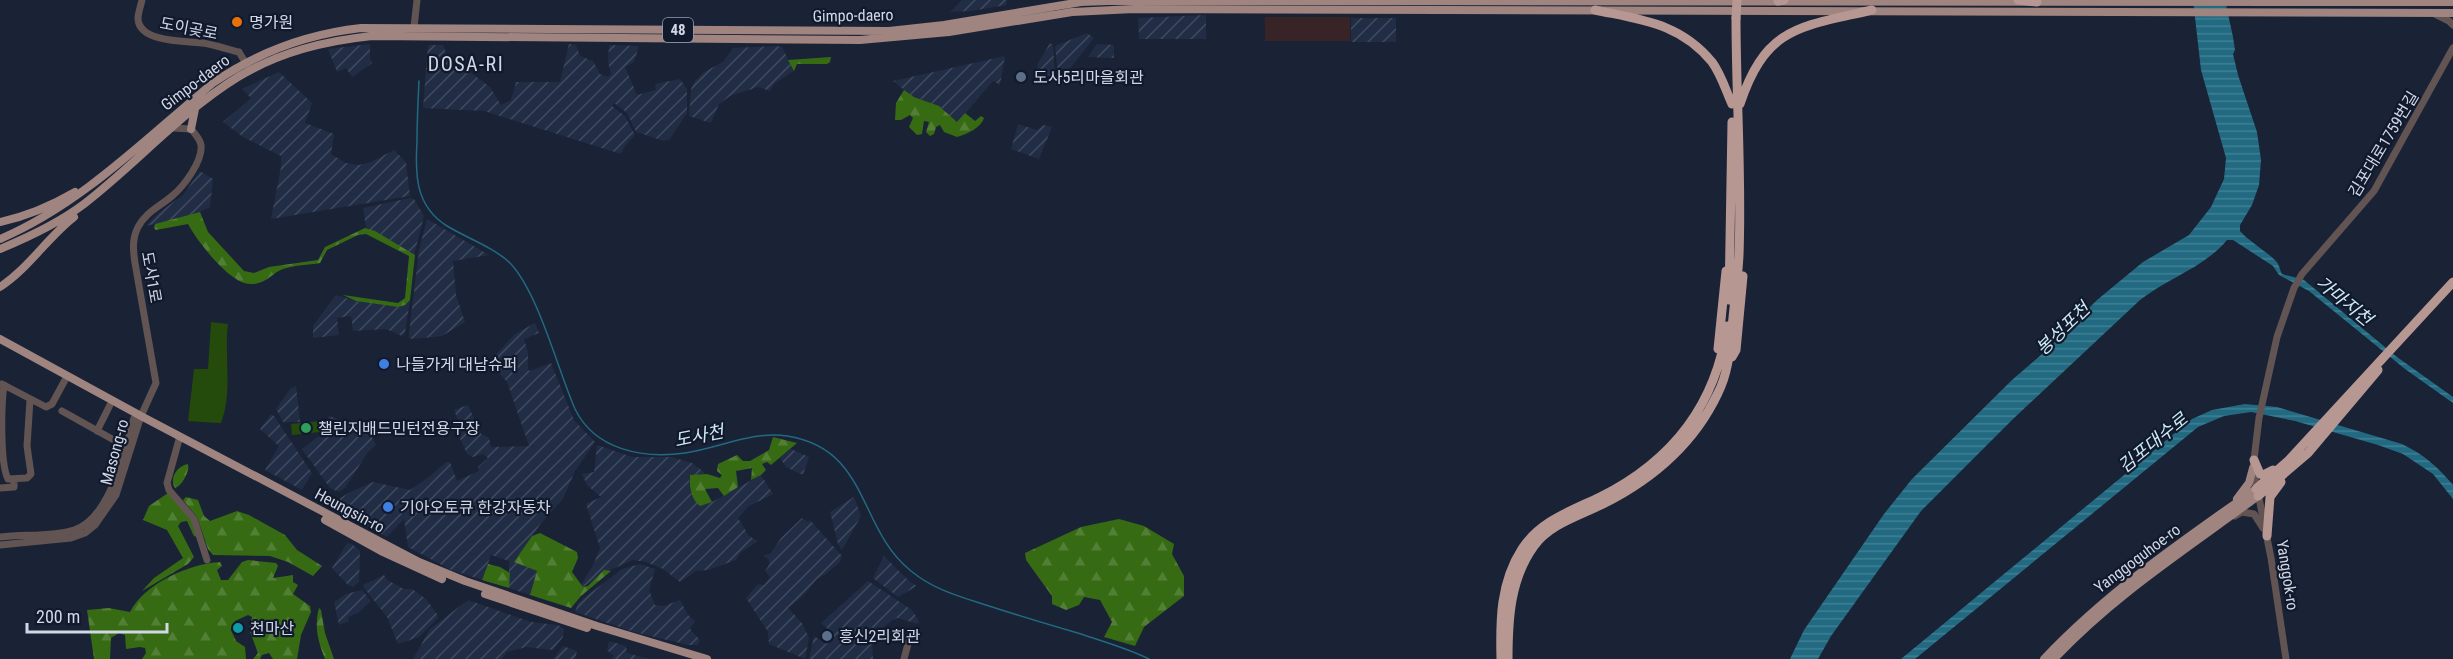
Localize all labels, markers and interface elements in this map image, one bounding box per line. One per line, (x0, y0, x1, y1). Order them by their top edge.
street label: Gimpo-daero (812, 5, 894, 26)
place label: 명가원 (249, 13, 293, 32)
street label: 도이곶로 (158, 14, 220, 43)
marker: 명가원 (230, 15, 244, 29)
road number: 48 (663, 18, 693, 42)
street label: Gimpo-daero (157, 50, 233, 114)
district label: DOSA-RI (428, 52, 504, 76)
place label: 도사5리마을회관 (1033, 68, 1144, 87)
marker: 도사5리마을회관 (1014, 70, 1028, 84)
street label: 김포대로1759번길 (2344, 88, 2422, 201)
street label: 도사1로 (138, 250, 165, 305)
water label: 가마지천 (2312, 272, 2379, 331)
water label: 봉성포천 (2032, 296, 2096, 359)
place label: 나들가게 대남슈퍼 (396, 355, 517, 374)
marker: 나들가게 대남슈퍼 (377, 357, 391, 371)
water label: 김포대수로 (2114, 407, 2193, 477)
street label: Masong-ro (97, 417, 132, 487)
place label: 챌린지배드민턴전용구장 (318, 419, 480, 438)
water label: 도사천 (673, 420, 728, 451)
marker: 챌린지배드민턴전용구장 (299, 421, 313, 435)
street label: Heungsin-ro (312, 484, 388, 537)
place label: 기아오토큐 한강자동차 (400, 498, 551, 517)
marker: 기아오토큐 한강자동차 (381, 500, 395, 514)
street label: Yanggoguhoe-ro (2091, 520, 2184, 597)
street label: Yanggok-ro (2273, 539, 2302, 612)
scale bar (27, 596, 166, 634)
text: 200 m (36, 606, 80, 627)
place label: 천마산 (250, 619, 294, 638)
marker: 천마산 (231, 621, 245, 635)
place label: 흥신2리회관 (839, 627, 921, 646)
marker: 흥신2리회관 (820, 629, 834, 643)

